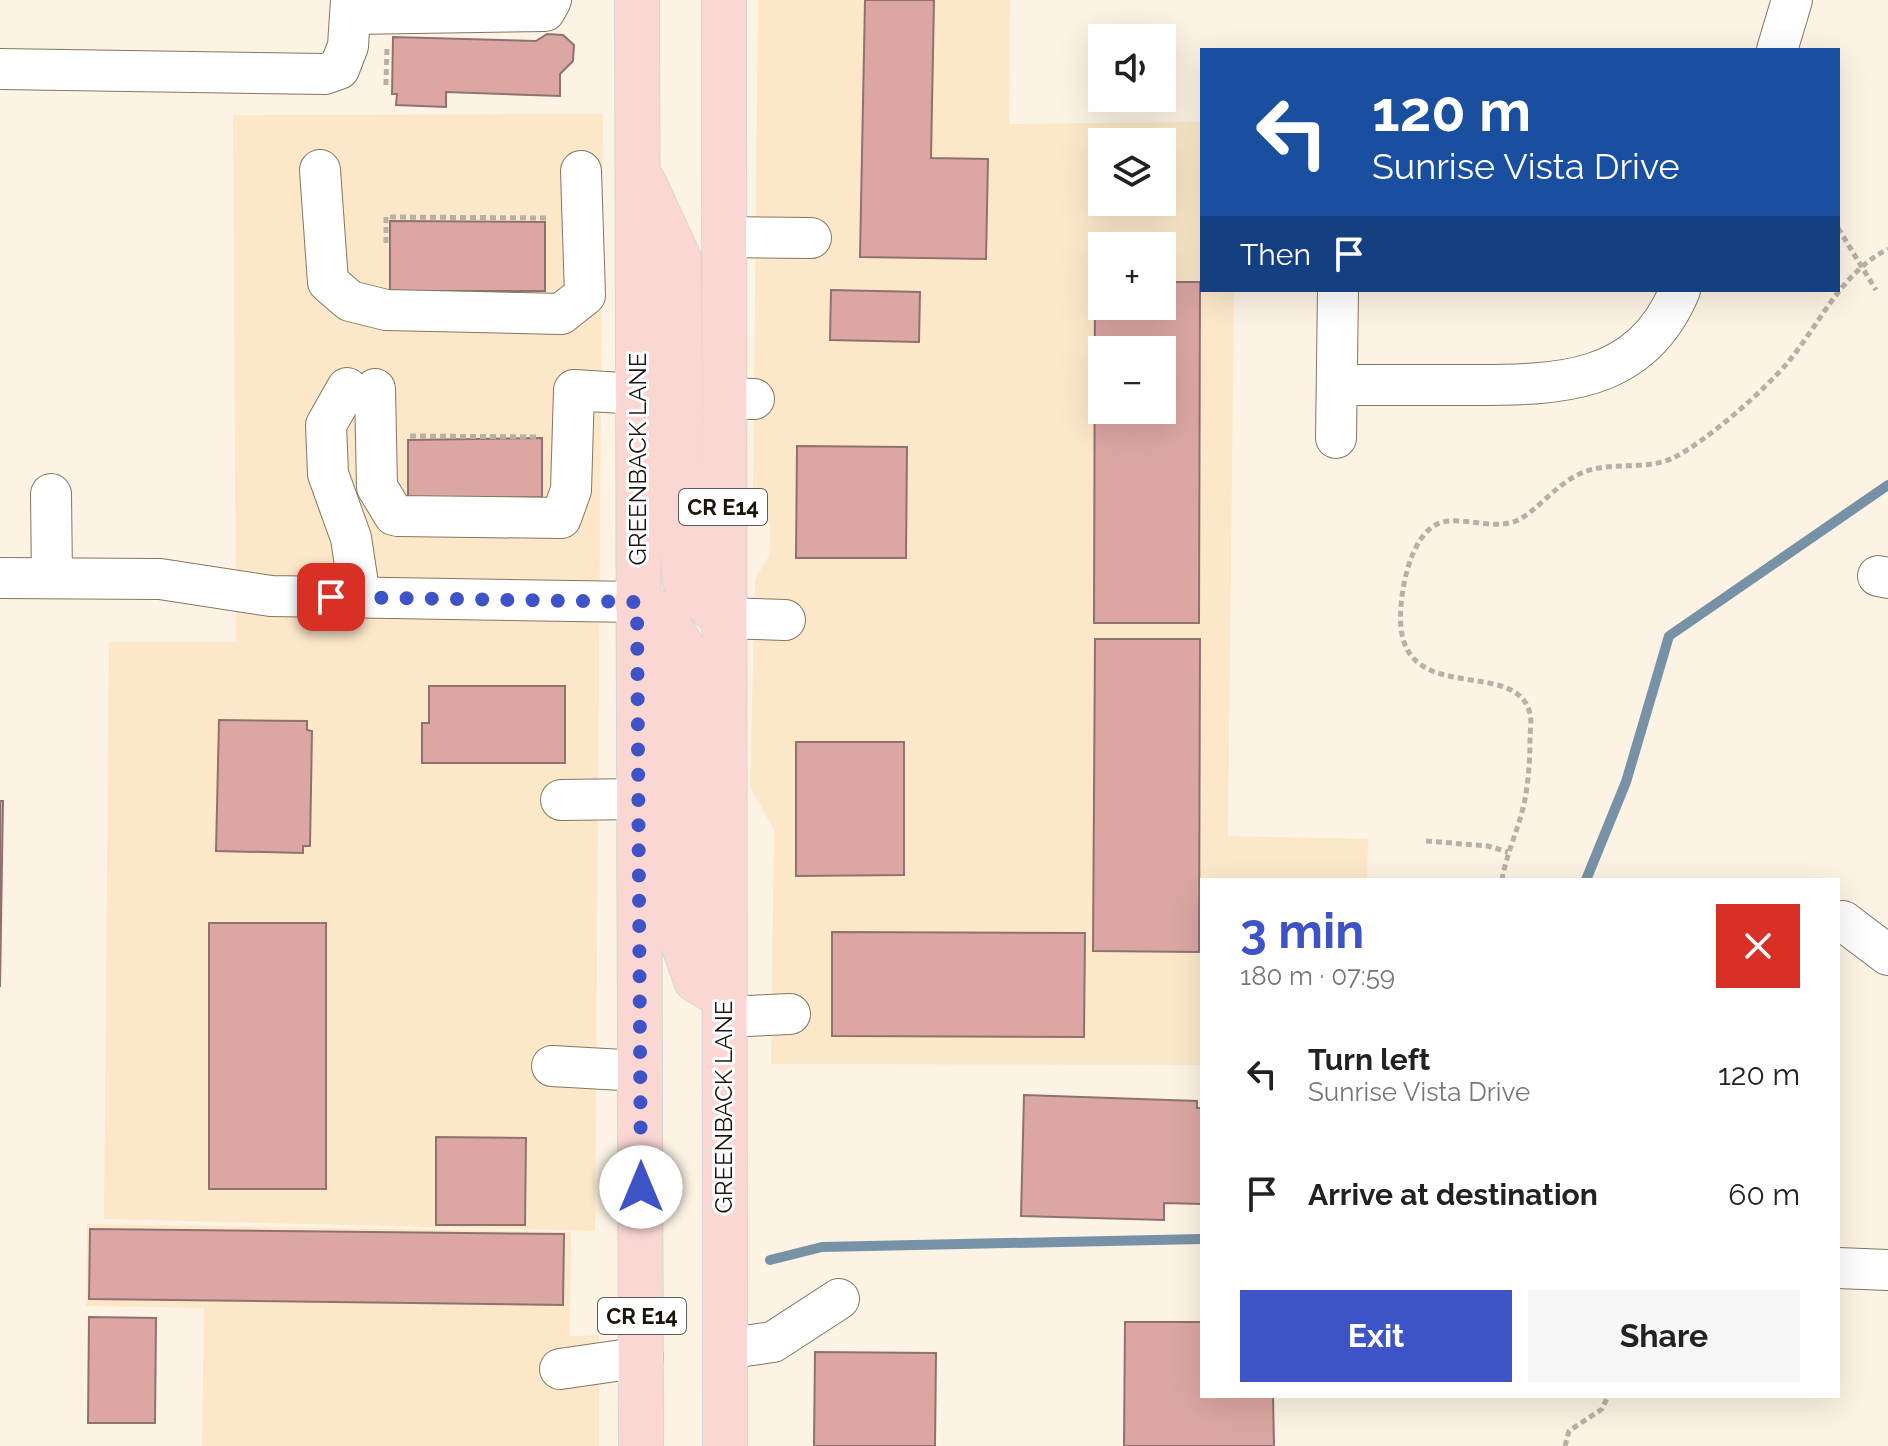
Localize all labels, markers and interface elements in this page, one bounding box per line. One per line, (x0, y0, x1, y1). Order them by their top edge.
map controls (1088, 24, 1176, 424)
button: sound (1088, 24, 1176, 112)
text: 120 m (1372, 78, 1531, 144)
icon: left (1240, 80, 1344, 184)
button: layers (1088, 128, 1176, 216)
text: Sunrise Vista Drive (1372, 145, 1680, 187)
button: + (1088, 232, 1176, 320)
icon: arrive (1327, 232, 1371, 276)
text: Then (1240, 237, 1311, 272)
button: − (1088, 336, 1176, 424)
street label: GREENBACK LANE (623, 353, 652, 565)
road number: CR E14 (679, 489, 767, 525)
pin (297, 563, 365, 631)
icon: arrive (309, 575, 353, 619)
text: 3 min (1240, 903, 1364, 959)
button: close (1716, 904, 1800, 988)
text: 180 m · 07:59 (1240, 961, 1395, 991)
street label: GREENBACK LANE (709, 1001, 738, 1213)
text: Turn left (1308, 1042, 1430, 1077)
icon: left (1240, 1052, 1284, 1096)
text: 120 m (1718, 1057, 1800, 1092)
text: Sunrise Vista Drive (1308, 1077, 1530, 1107)
position arrow (599, 1145, 683, 1229)
icon: arrive (1240, 1172, 1284, 1216)
text: Arrive at destination (1308, 1177, 1598, 1212)
text: 60 m (1728, 1177, 1800, 1212)
button: Exit (1240, 1290, 1512, 1382)
button: Share (1528, 1290, 1800, 1382)
road number: CR E14 (598, 1298, 686, 1334)

